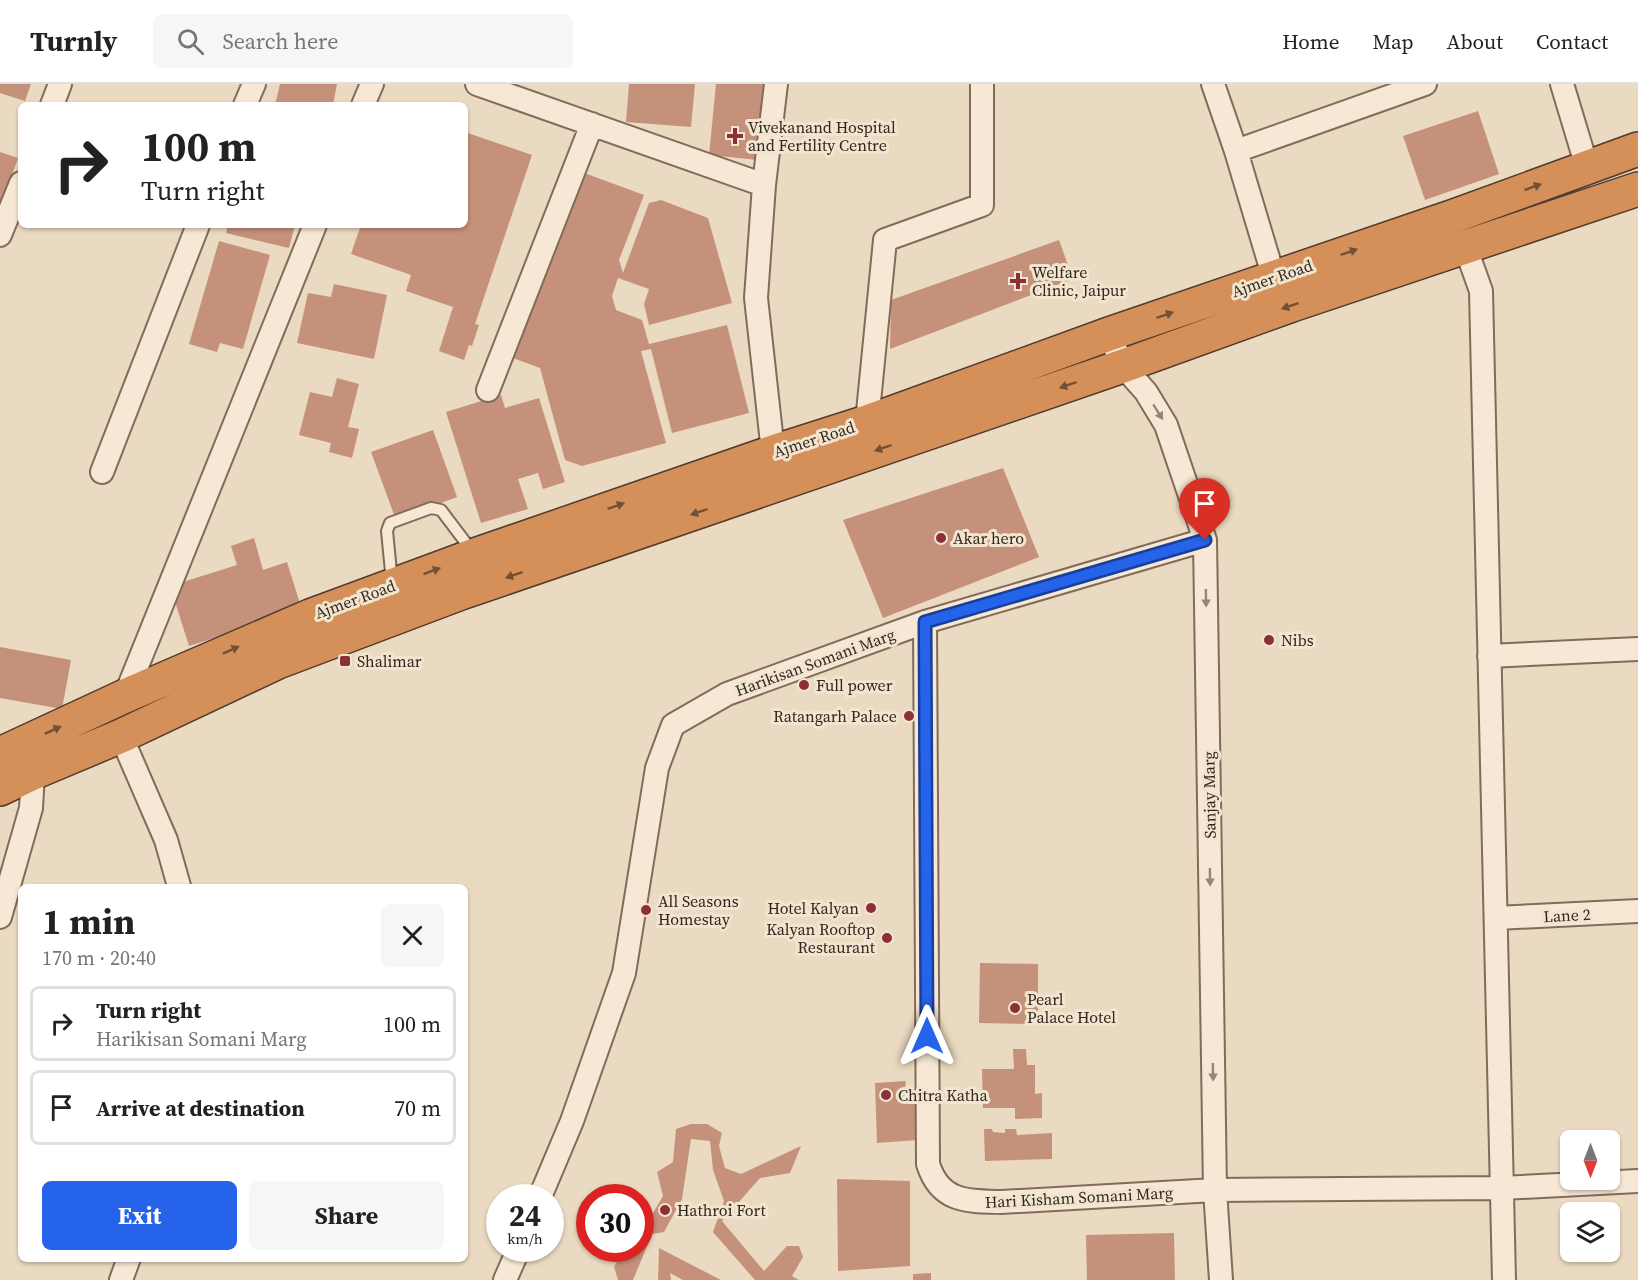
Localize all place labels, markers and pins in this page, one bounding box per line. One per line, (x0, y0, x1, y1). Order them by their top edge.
place label: Vivekanand Hospital and Fertility Centre (748, 116, 896, 156)
marker: Vivekanand Hospital and Fertility Centre (726, 127, 744, 145)
place label: Welfare Clinic, Jaipur (1032, 261, 1126, 301)
marker: Welfare Clinic, Jaipur (1009, 272, 1027, 290)
pin (1179, 478, 1230, 540)
place label: Akar hero (953, 527, 1024, 549)
marker: Akar hero (934, 531, 948, 545)
place label: Nibs (1281, 629, 1314, 651)
marker: Nibs (1262, 633, 1276, 647)
place label: Shalimar (357, 650, 422, 672)
marker: Shalimar (338, 654, 352, 668)
place label: Full power (816, 674, 893, 696)
marker: Full power (797, 678, 811, 692)
place label: Ratangarh Palace (773, 705, 897, 727)
marker: Ratangarh Palace (902, 709, 916, 723)
place label: All Seasons Homestay (658, 890, 739, 930)
place label: Hotel Kalyan (767, 897, 859, 919)
marker: Hotel Kalyan (864, 901, 878, 915)
marker: All Seasons Homestay (639, 903, 653, 917)
place label: Kalyan Rooftop Restaurant (766, 918, 876, 958)
marker: Kalyan Rooftop Restaurant (880, 931, 894, 945)
place label: Pearl Palace Hotel (1027, 988, 1116, 1028)
marker: Pearl Palace Hotel (1008, 1001, 1022, 1015)
place label: Chitra Katha (898, 1084, 989, 1106)
marker: Chitra Katha (879, 1088, 893, 1102)
place label: Hathroi Fort (677, 1199, 767, 1221)
marker: Hathroi Fort (658, 1203, 672, 1217)

